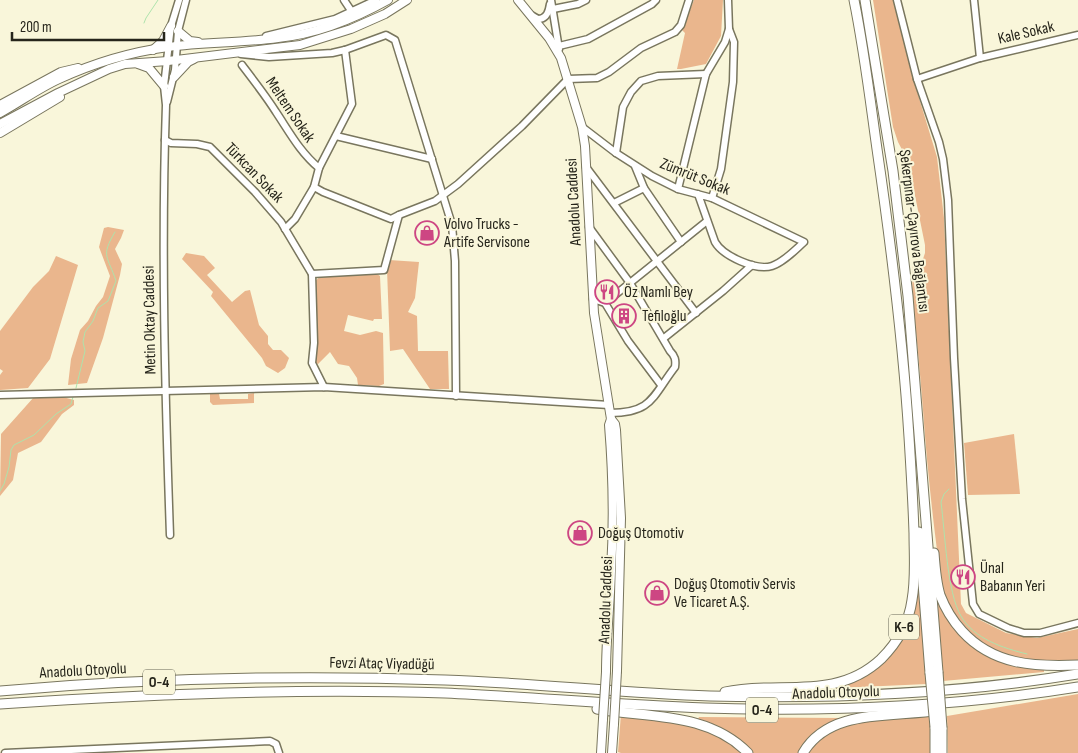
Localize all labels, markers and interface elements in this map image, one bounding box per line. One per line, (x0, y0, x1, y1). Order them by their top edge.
scale bar (12, 10, 165, 42)
street label: Kale Sokak (996, 17, 1056, 49)
text: 200 m (20, 18, 52, 37)
street label: Meltem Sokak (261, 74, 319, 146)
street label: Türkcan Sokak (221, 139, 287, 207)
street label: Şekerpınar-Çayırova Bağlantısı (895, 149, 933, 313)
street label: Zümrüt Sokak (657, 154, 733, 200)
street label: Anadolu Caddesi (562, 158, 586, 247)
place label: Volvo Trucks - Artife Servisone (443, 215, 530, 252)
shop icon: Volvo Trucks - Artife Servisone (414, 220, 440, 246)
street label: Metin Oktay Caddesi (140, 265, 160, 375)
restaurant icon: Öz Namlı Bey (594, 279, 620, 305)
place label: Öz Namlı Bey (624, 283, 693, 302)
building icon: Tefiloğlu (611, 303, 637, 329)
place label: Tefiloğlu (642, 307, 686, 326)
shop icon: Doğuş Otomotiv (567, 520, 593, 546)
place label: Doğuş Otomotiv (598, 524, 684, 543)
street label: Anadolu Caddesi (595, 556, 617, 645)
place label: Ünal Babanın Yeri (980, 559, 1045, 596)
restaurant icon: Ünal Babanın Yeri (950, 564, 976, 590)
place label: Doğuş Otomotiv Servis Ve Ticaret A.Ş. (674, 575, 796, 612)
shop icon: Doğuş Otomotiv Servis Ve Ticaret A.Ş. (644, 580, 670, 606)
road number: K-6 (889, 614, 919, 640)
street label: Fevzi Ataç Viyadüğü (329, 654, 435, 674)
street label: Anadolu Otoyolu (38, 659, 127, 683)
road number: O-4 (143, 670, 175, 694)
street label: Anadolu Otoyolu (791, 682, 880, 704)
road number: O-4 (746, 698, 778, 722)

